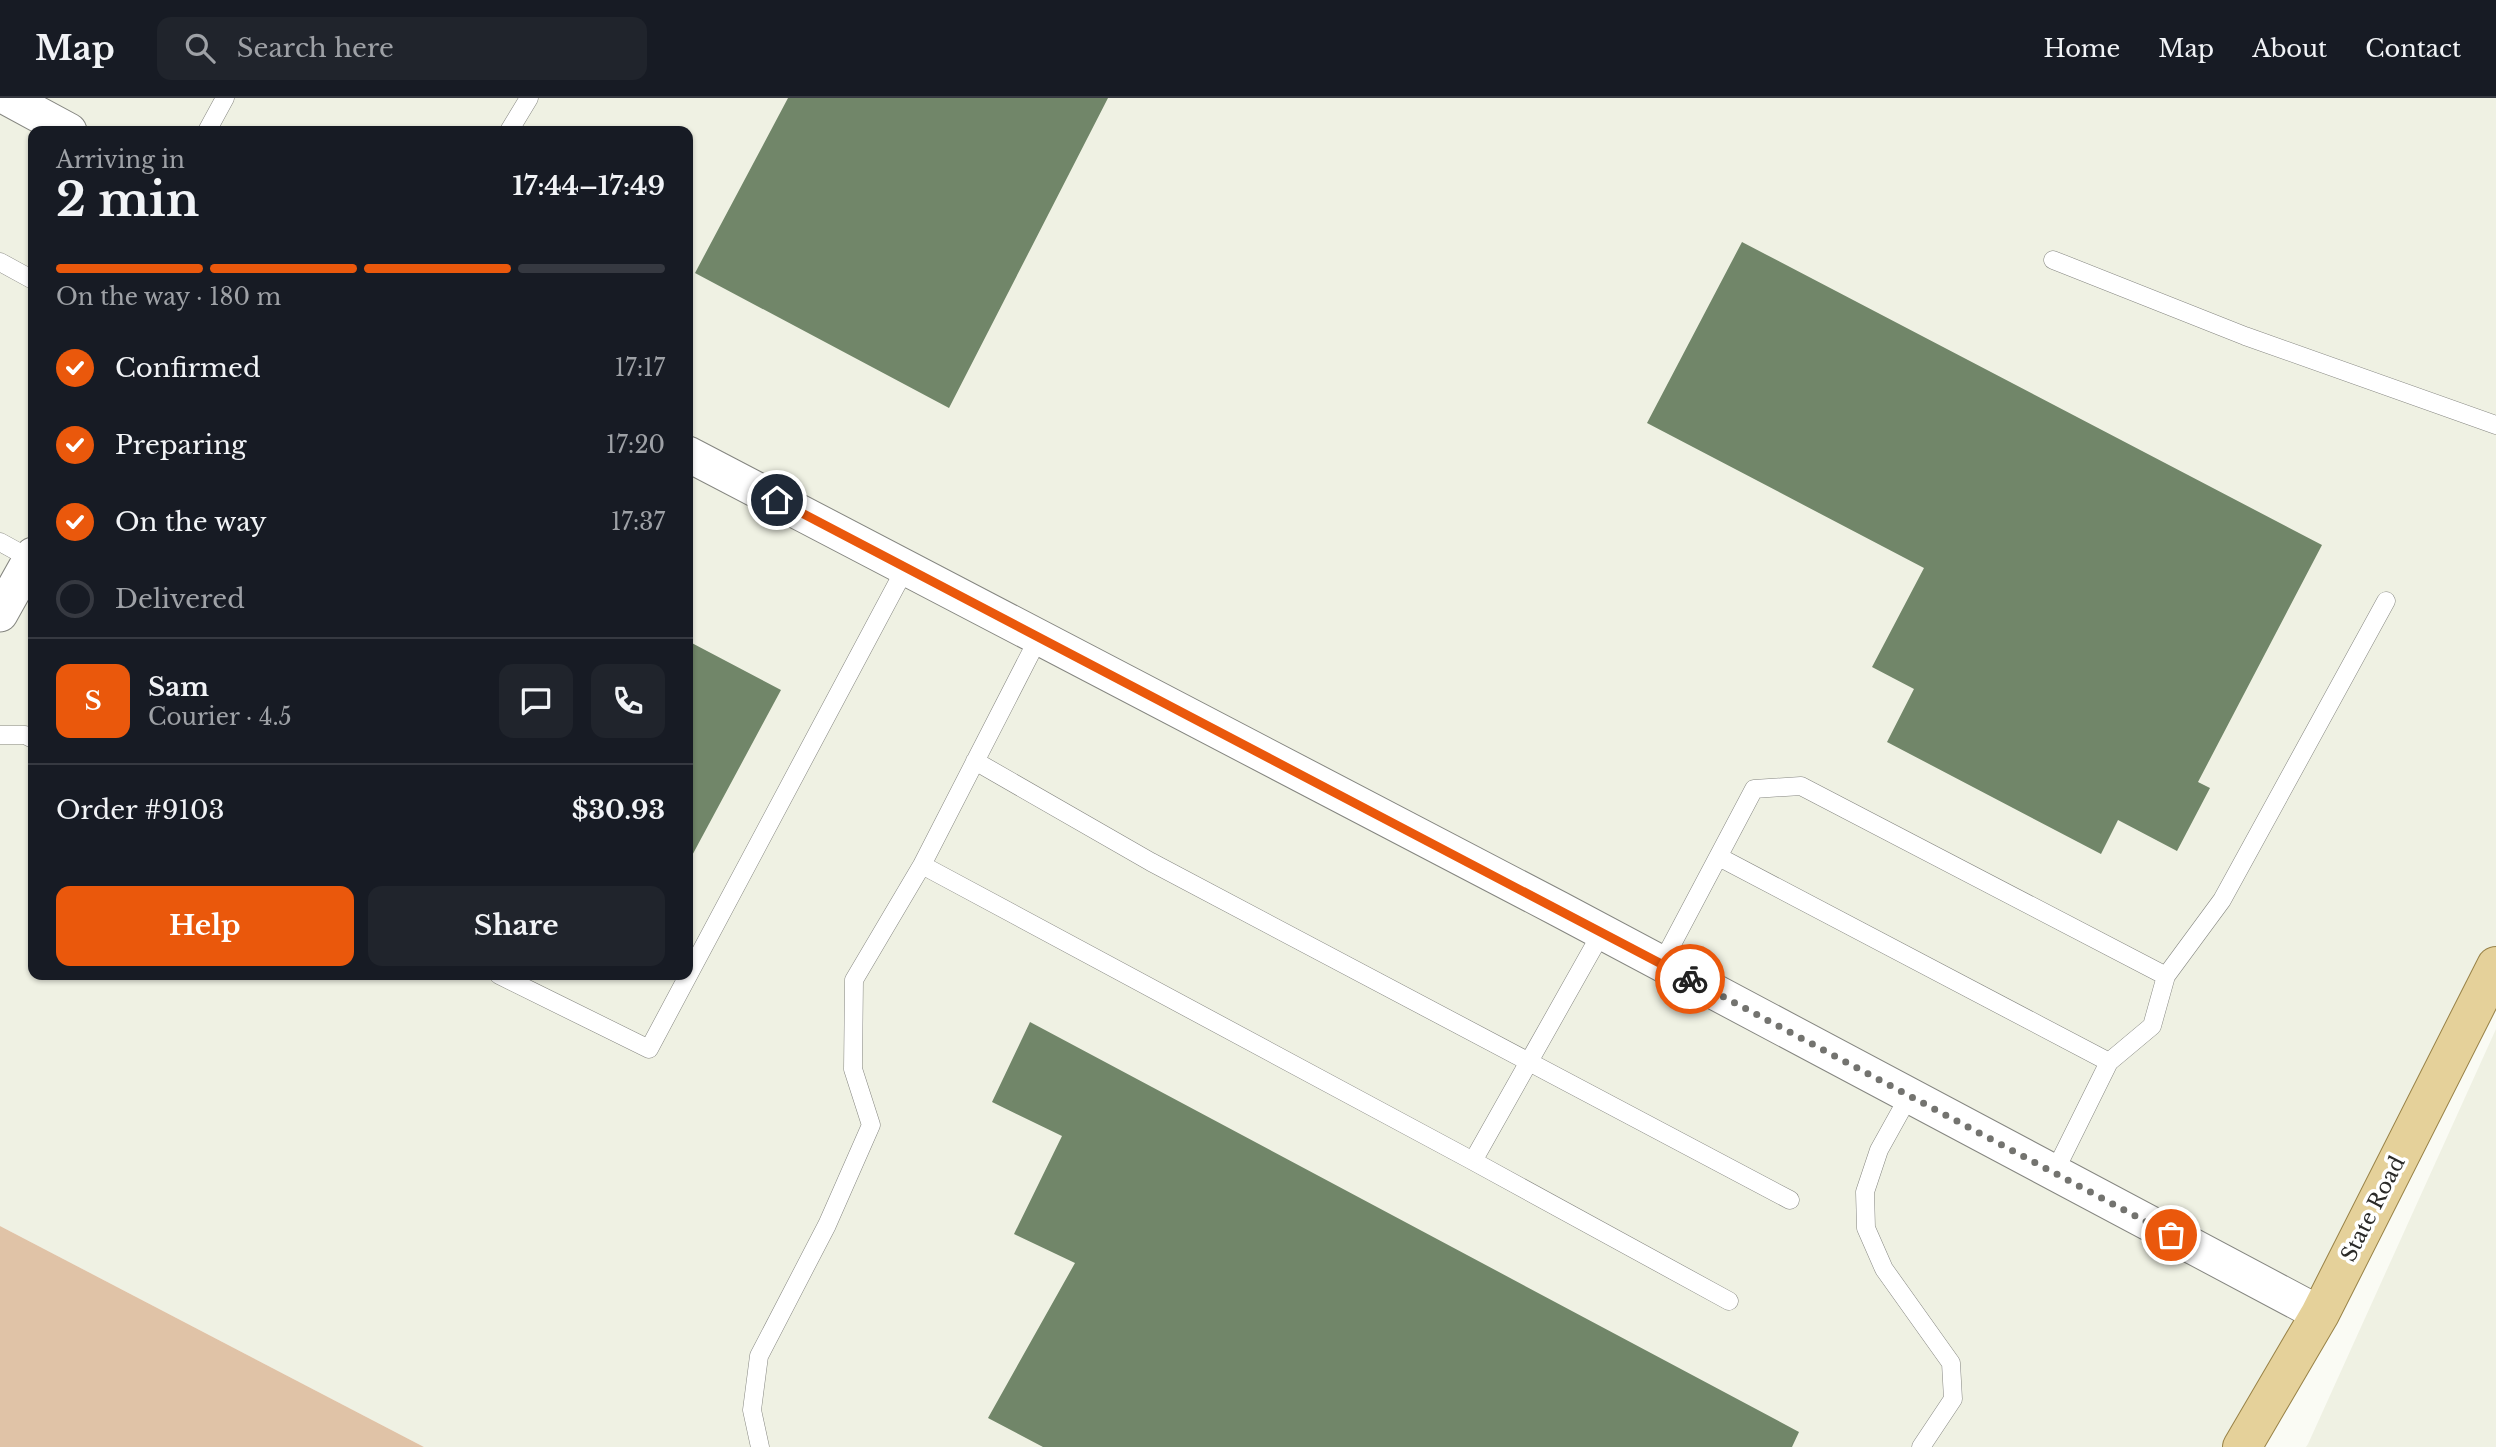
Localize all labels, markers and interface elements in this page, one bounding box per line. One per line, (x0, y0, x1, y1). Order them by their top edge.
search box (157, 17, 647, 80)
text: Map (35, 28, 115, 69)
icon: search (181, 29, 219, 67)
text: Search here (237, 32, 394, 64)
text: Home (2044, 34, 2120, 63)
text: Map (2158, 34, 2214, 63)
text: About (2252, 34, 2327, 63)
text: Contact (2365, 34, 2461, 63)
text: Arriving in (56, 146, 185, 174)
text: 17:44–17:49 (512, 170, 665, 202)
text: 2 min (56, 171, 199, 228)
text: On the way · 180 m (56, 283, 281, 311)
icon: check (56, 349, 94, 387)
text: Confirmed (115, 352, 260, 384)
text: 17:17 (615, 354, 665, 382)
icon: check (56, 426, 94, 464)
text: Preparing (115, 429, 247, 461)
text: 17:20 (606, 431, 665, 459)
pin (747, 470, 807, 530)
icon: home (758, 481, 796, 519)
icon: check (56, 503, 94, 541)
text: On the way (115, 506, 267, 538)
text: 17:37 (611, 508, 665, 536)
text: Delivered (115, 583, 245, 615)
button: chat (499, 664, 573, 738)
button: phone (591, 664, 665, 738)
text: Sam (148, 671, 209, 703)
text: S (84, 685, 102, 717)
text: Courier · 4.5 (148, 703, 292, 731)
text: Order #9103 (56, 794, 225, 826)
text: $30.93 (572, 794, 665, 826)
button: Help (56, 886, 354, 966)
button: Share (368, 886, 665, 966)
courier (1655, 944, 1725, 1014)
icon: bike (1671, 960, 1709, 998)
street label: State Road (2335, 1152, 2411, 1266)
pin (2141, 1205, 2201, 1265)
icon: bag (2152, 1216, 2190, 1254)

